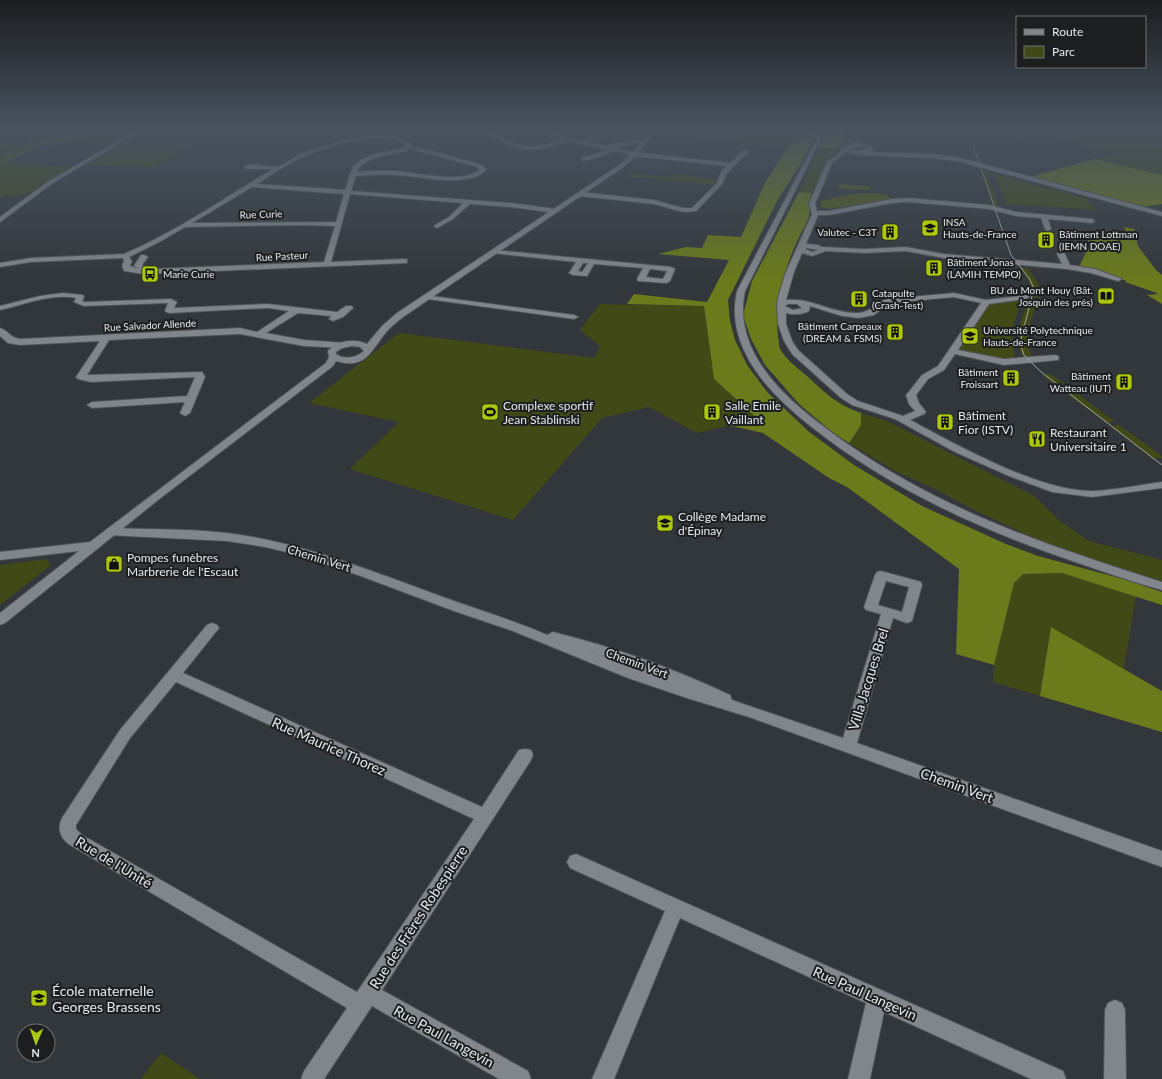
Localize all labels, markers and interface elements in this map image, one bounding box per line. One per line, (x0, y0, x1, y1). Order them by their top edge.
legend (1016, 16, 1146, 68)
text: Route (1052, 24, 1083, 39)
text: Parc (1052, 44, 1075, 59)
street label: Rue Curie (239, 207, 283, 221)
place label: INSA Hauts-de-France (943, 216, 1017, 240)
school or university icon: INSA Hauts-de-France (920, 218, 940, 238)
building icon: Valutec - C3T (880, 222, 900, 242)
place label: Valutec - C3T (817, 226, 877, 238)
place label: Bâtiment Lottman (IEMN DOAE) (1059, 228, 1138, 252)
building icon: Bâtiment Lottman (IEMN DOAE) (1036, 230, 1056, 250)
street label: Rue Pasteur (255, 249, 309, 263)
place label: Bâtiment Jonas (LAMIH TEMPO) (947, 256, 1021, 280)
building icon: Bâtiment Jonas (LAMIH TEMPO) (924, 258, 944, 278)
bus stop icon: Marie Curie (140, 264, 160, 284)
place label: Marie Curie (163, 268, 214, 280)
place label: BU du Mont Houy (Bât. Josquin des prés) (990, 284, 1093, 308)
library icon: BU du Mont Houy (Bât. Josquin des prés) (1096, 286, 1116, 306)
place label: Catapulte (Crash-Test) (872, 287, 924, 311)
building icon: Catapulte (Crash-Test) (849, 289, 869, 309)
street label: Rue Salvador Allende (104, 317, 196, 333)
place label: Bâtiment Carpeaux (DREAM & FSMS) (798, 320, 882, 344)
building icon: Bâtiment Carpeaux (DREAM & FSMS) (885, 322, 905, 342)
place label: Université Polytechnique Hauts-de-France (983, 324, 1093, 348)
school or university icon: Université Polytechnique Hauts-de-France (960, 326, 980, 346)
place label: Bâtiment Froissart (958, 366, 998, 390)
building icon: Bâtiment Froissart (1001, 368, 1021, 388)
place label: Bâtiment Watteau (IUT) (1050, 370, 1111, 394)
building icon: Bâtiment Watteau (IUT) (1114, 372, 1134, 392)
place label: Complexe sportif Jean Stablinski (503, 398, 594, 427)
place label: Salle Emile Vaillant (725, 398, 781, 427)
sports icon: Complexe sportif Jean Stablinski (480, 402, 500, 422)
building icon: Salle Emile Vaillant (702, 402, 722, 422)
place label: Bâtiment Fior (ISTV) (958, 408, 1013, 437)
building icon: Bâtiment Fior (ISTV) (935, 412, 955, 432)
place label: Restaurant Universitaire 1 (1050, 425, 1127, 454)
restaurant icon: Restaurant Universitaire 1 (1027, 429, 1047, 449)
place label: Collège Madame d'Épinay (678, 509, 766, 538)
school or university icon: Collège Madame d'Épinay (655, 513, 675, 533)
street label: Chemin Vert (286, 541, 353, 575)
place label: Pompes funèbres Marbrerie de l'Escaut (127, 550, 239, 579)
shop icon: Pompes funèbres Marbrerie de l'Escaut (104, 554, 124, 574)
street label: Villa Jacques Brel (844, 626, 892, 732)
street label: Chemin Vert (604, 645, 671, 681)
street label: Rue Maurice Thorez (269, 713, 389, 779)
street label: Chemin Vert (918, 764, 996, 806)
street label: Rue de l'Unité (73, 833, 155, 891)
street label: Rue des Frères Robespierre (365, 842, 471, 992)
street label: Rue Paul Langevin (810, 962, 920, 1024)
place label: École maternelle Georges Brassens (52, 982, 161, 1015)
school or university icon: École maternelle Georges Brassens (29, 988, 49, 1008)
street label: Rue Paul Langevin (391, 1001, 497, 1071)
north arrow (16, 1023, 56, 1063)
text: N (31, 1047, 40, 1060)

